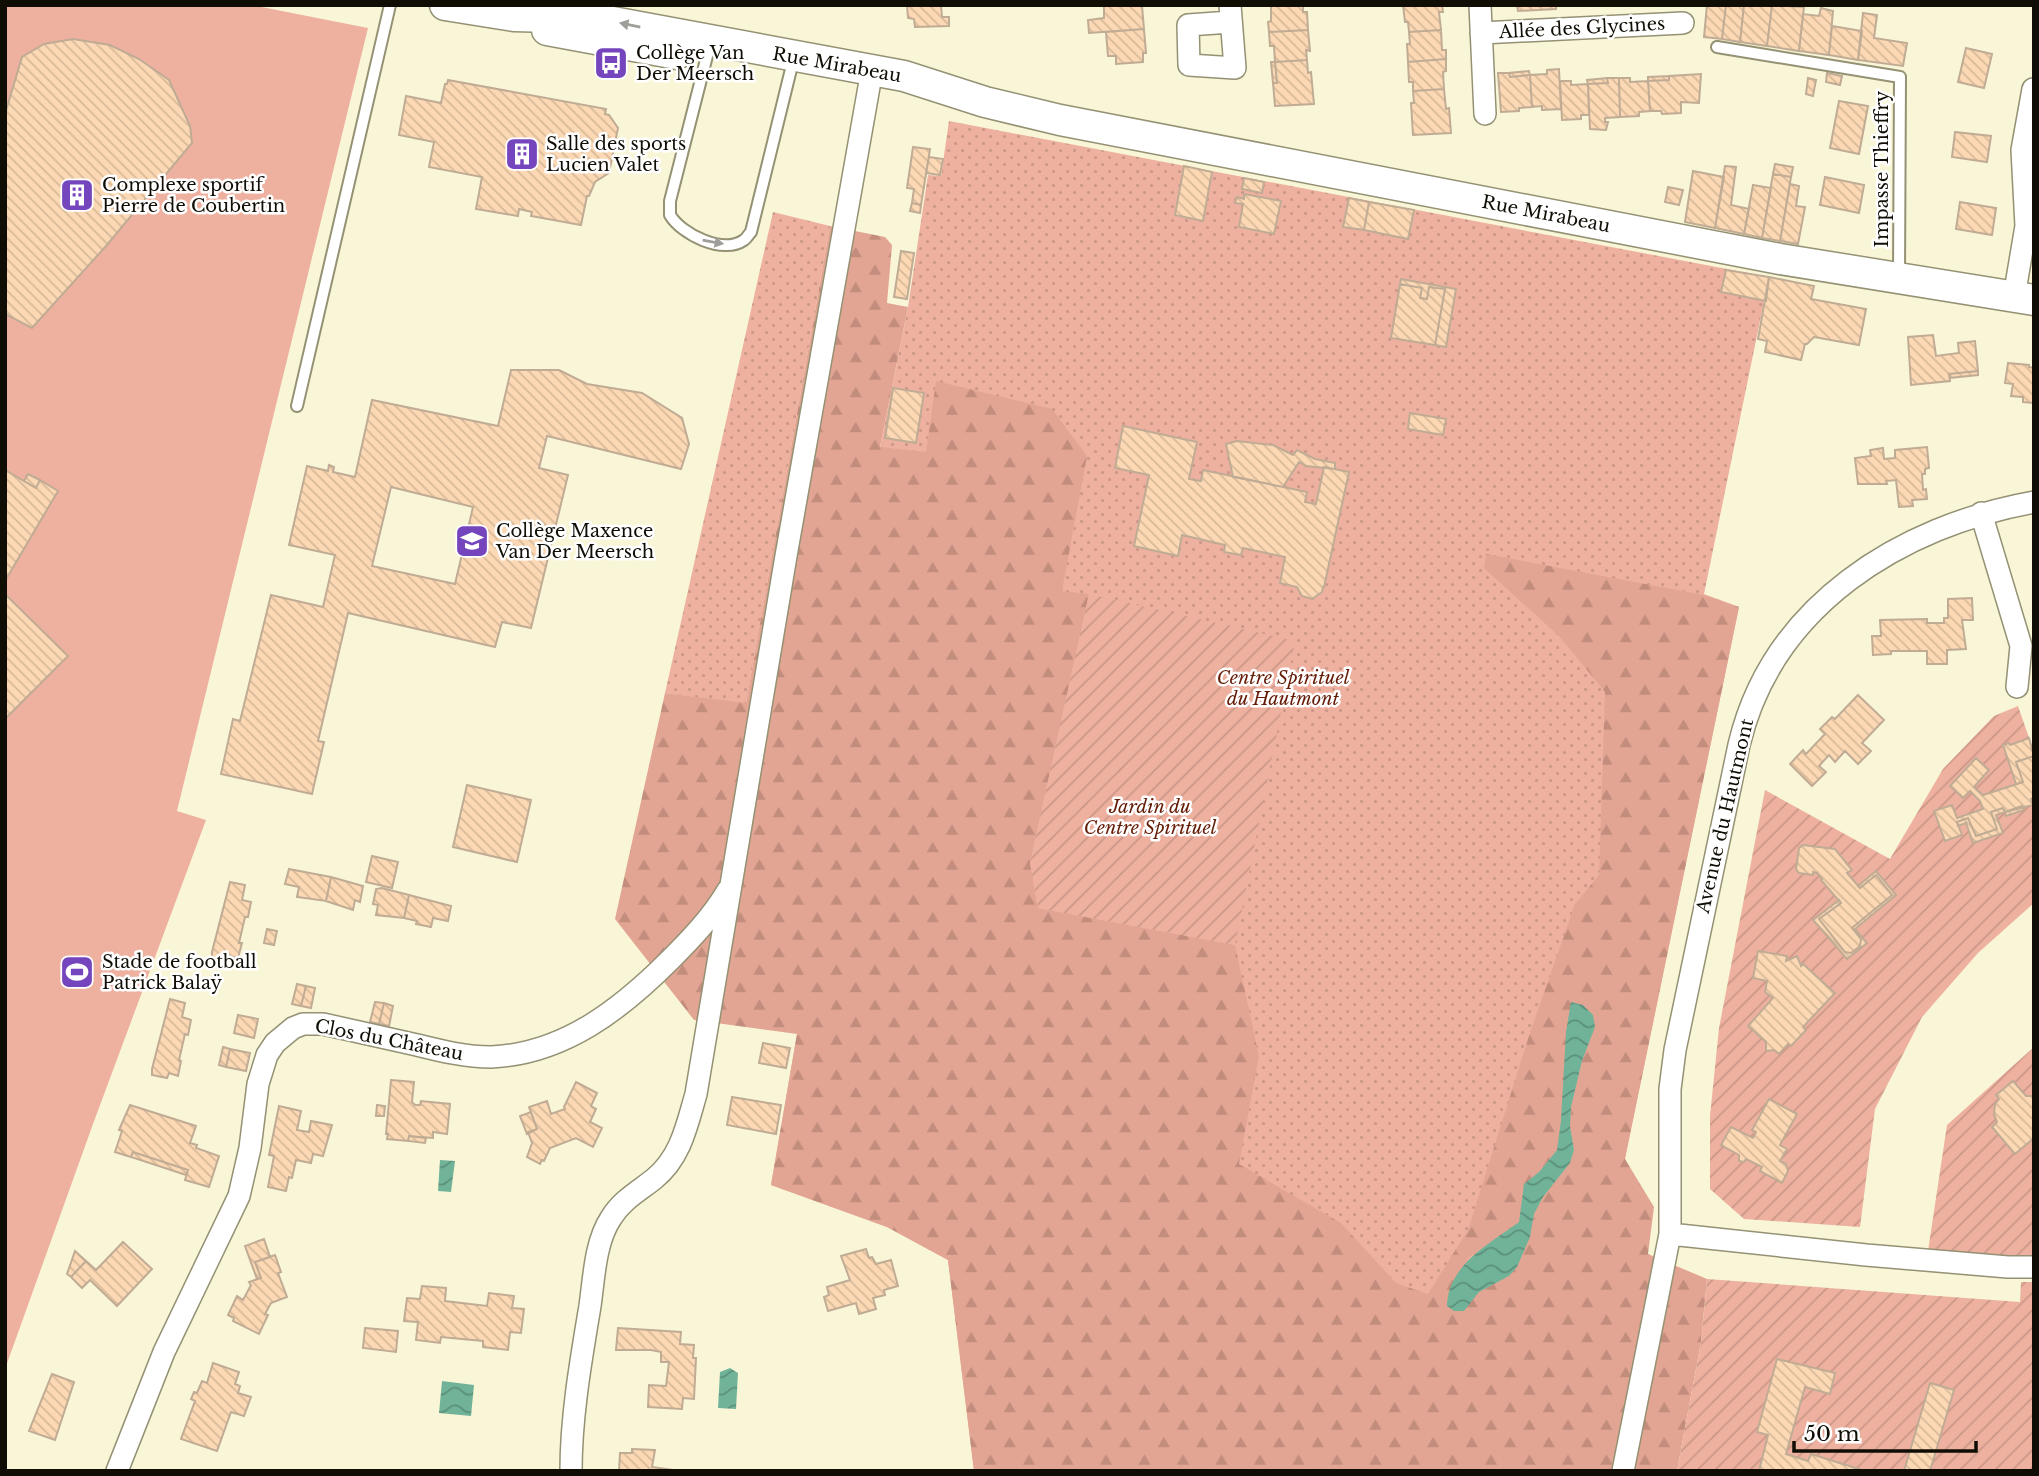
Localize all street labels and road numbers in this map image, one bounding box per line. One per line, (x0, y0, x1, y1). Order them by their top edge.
street label: Allée des Glycines (1497, 13, 1666, 43)
street label: Rue Mirabeau (771, 43, 903, 87)
street label: Impasse Thieffry (1871, 90, 1893, 247)
street label: Rue Mirabeau (1480, 191, 1612, 237)
street label: Avenue du Hautmont (1692, 716, 1758, 916)
street label: Clos du Château (313, 1015, 465, 1065)

